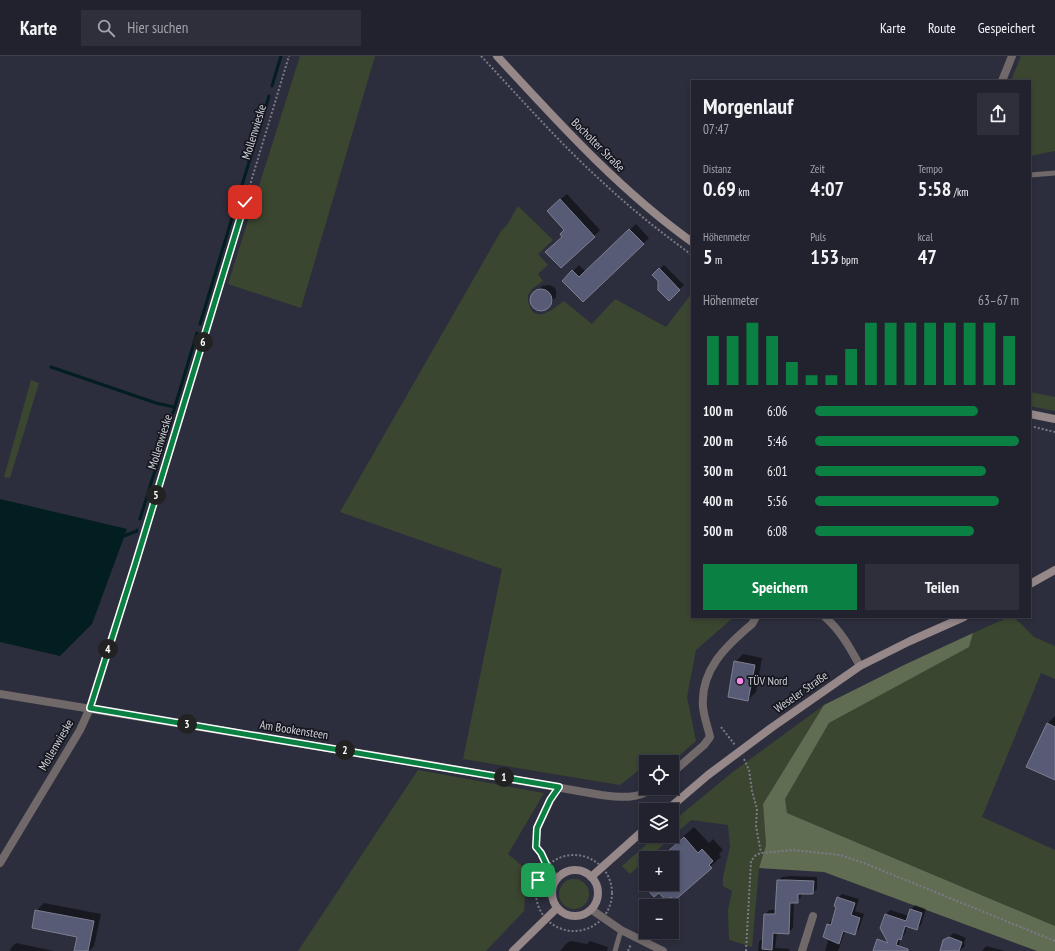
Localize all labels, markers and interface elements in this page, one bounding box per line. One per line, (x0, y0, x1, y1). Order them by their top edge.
search box (81, 10, 361, 46)
text: Karte (20, 16, 57, 40)
icon: search (95, 17, 117, 39)
text: Hier suchen (127, 18, 188, 37)
text: Karte (880, 19, 906, 37)
text: Route (928, 19, 956, 37)
text: Gespeichert (978, 19, 1035, 37)
text: Morgenlauf (703, 92, 793, 120)
button: share (977, 93, 1019, 135)
street label: Mollenwieske (238, 102, 269, 161)
street label: Bocholter Straße (568, 115, 628, 175)
text: 07:47 (703, 121, 729, 138)
text: Distanz (703, 162, 731, 176)
text: Zeit (810, 162, 825, 176)
text: Tempo (918, 162, 943, 176)
text: 0.69 (703, 176, 736, 202)
text: 4:07 (810, 176, 844, 202)
text: 5:58 (918, 176, 951, 202)
pin (228, 185, 262, 219)
text: km (736, 185, 750, 199)
text: /km (951, 185, 968, 199)
icon: check (234, 191, 256, 213)
text: Höhenmeter (703, 230, 750, 244)
text: Puls (810, 230, 826, 244)
text: kcal (918, 230, 933, 244)
text: 5 (703, 244, 713, 270)
text: 153 (810, 244, 839, 270)
text: 47 (918, 244, 937, 270)
text: m (713, 253, 722, 267)
text: bpm (839, 253, 858, 267)
text: Höhenmeter (703, 292, 759, 309)
text: 63–67 m (978, 292, 1019, 309)
pin: 6 (193, 332, 213, 352)
text: 6 (200, 335, 206, 349)
text: 100 m (703, 403, 733, 420)
text: 6:06 (767, 403, 787, 420)
street label: Mollenwieske (144, 412, 175, 471)
text: 200 m (703, 433, 733, 450)
text: 5:46 (767, 433, 787, 450)
text: 300 m (703, 463, 733, 480)
text: 6:01 (767, 463, 787, 480)
pin: 5 (146, 485, 166, 505)
text: 5 (153, 488, 159, 502)
text: 400 m (703, 493, 733, 510)
text: 5:56 (767, 493, 787, 510)
text: 500 m (703, 523, 733, 540)
text: 6:08 (767, 523, 787, 540)
button: Speichern (703, 564, 857, 610)
button: Teilen (865, 564, 1019, 610)
pin: 4 (98, 639, 118, 659)
text: 4 (105, 642, 111, 656)
street label: Weseler Straße (771, 667, 831, 716)
place label: TÜV Nord (748, 673, 788, 688)
marker: TÜV Nord (735, 676, 745, 686)
pin: 3 (177, 714, 197, 734)
street label: Mollenwieske (35, 716, 76, 773)
text: 3 (184, 717, 190, 731)
street label: Am Bookensteen (259, 717, 329, 742)
pin: 2 (335, 740, 355, 760)
text: 2 (342, 743, 348, 757)
map controls (639, 755, 679, 939)
button: locate (639, 755, 679, 795)
pin: 1 (494, 767, 514, 787)
text: 1 (501, 770, 507, 784)
button: layers (639, 803, 679, 843)
button: + (639, 851, 679, 891)
pin (521, 863, 555, 897)
icon: arrive (527, 869, 549, 891)
button: − (639, 899, 679, 939)

